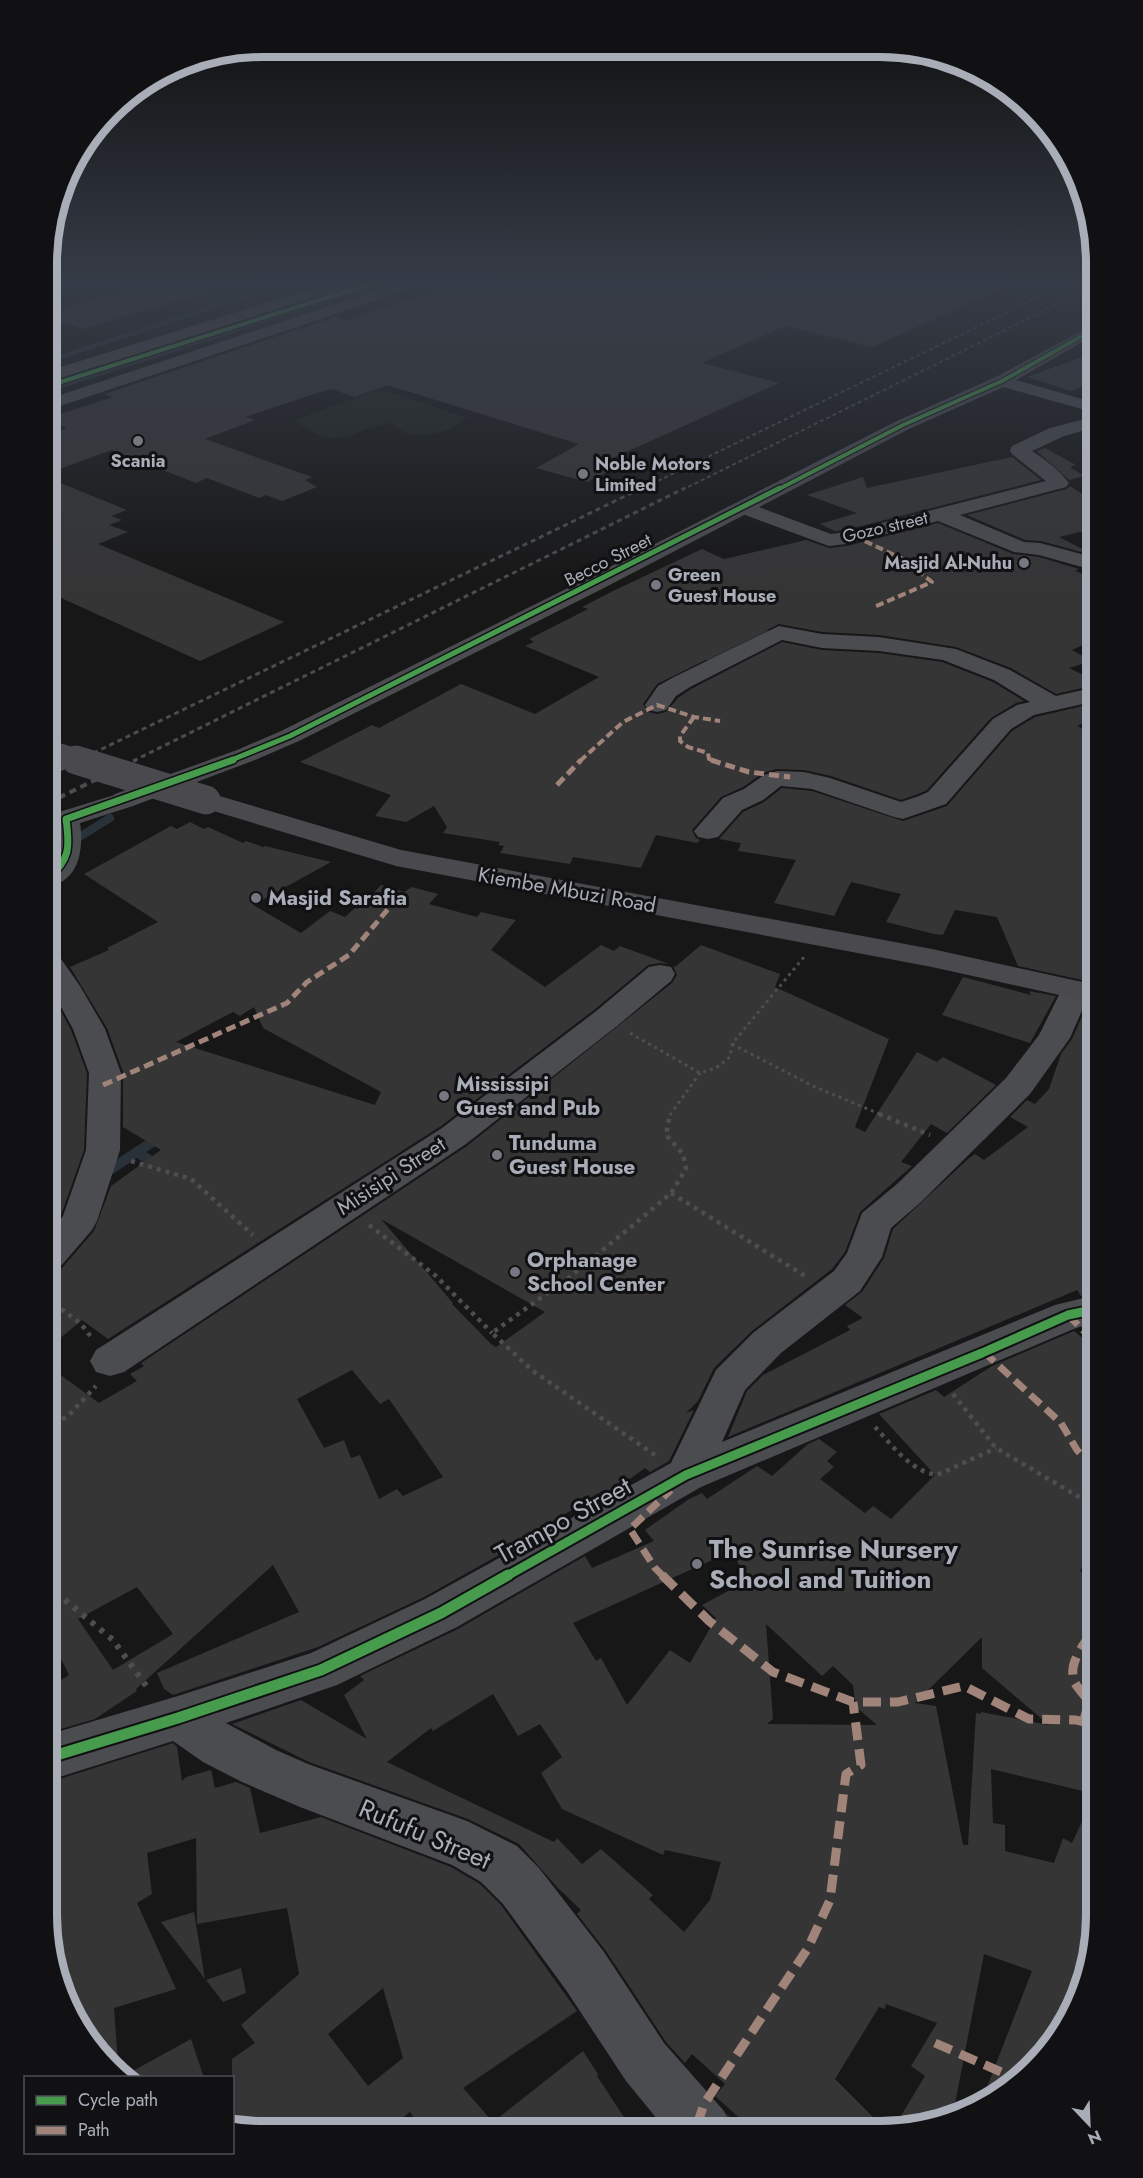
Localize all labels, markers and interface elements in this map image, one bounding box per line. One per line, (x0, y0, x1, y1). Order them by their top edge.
marker: Scania (131, 434, 145, 448)
place label: Scania (111, 448, 165, 474)
place label: Noble Motors Limited (595, 451, 710, 498)
marker: Noble Motors Limited (576, 467, 590, 481)
street label: Gozo street (840, 504, 931, 549)
street label: Becco Street (560, 527, 657, 593)
place label: Masjid Al-Nuhu (884, 550, 1012, 576)
marker: Masjid Al-Nuhu (1017, 556, 1031, 570)
place label: Green Guest House (668, 562, 776, 609)
marker: Green Guest House (649, 578, 663, 592)
street label: Kiembe Mbuzi Road (476, 860, 658, 920)
place label: Masjid Sarafia (268, 883, 407, 913)
marker: Masjid Sarafia (249, 891, 263, 905)
place label: Mississipi Guest and Pub (456, 1069, 600, 1123)
marker: Mississipi Guest and Pub (437, 1089, 451, 1103)
place label: Tunduma Guest House (509, 1128, 635, 1182)
street label: Misisipi Street (331, 1130, 451, 1222)
marker: Tunduma Guest House (490, 1148, 504, 1162)
place label: Orphanage School Center (527, 1245, 666, 1299)
marker: Orphanage School Center (508, 1265, 522, 1279)
street label: Trampo Street (488, 1467, 639, 1573)
place label: The Sunrise Nursery School and Tuition (709, 1530, 958, 1598)
marker: The Sunrise Nursery School and Tuition (690, 1557, 704, 1571)
street label: Rufufu Street (353, 1789, 498, 1879)
legend (24, 2076, 234, 2154)
text: Cycle path (78, 2087, 158, 2113)
north arrow (1059, 2094, 1119, 2154)
text: Path (78, 2117, 110, 2143)
text: N (1084, 2124, 1105, 2150)

